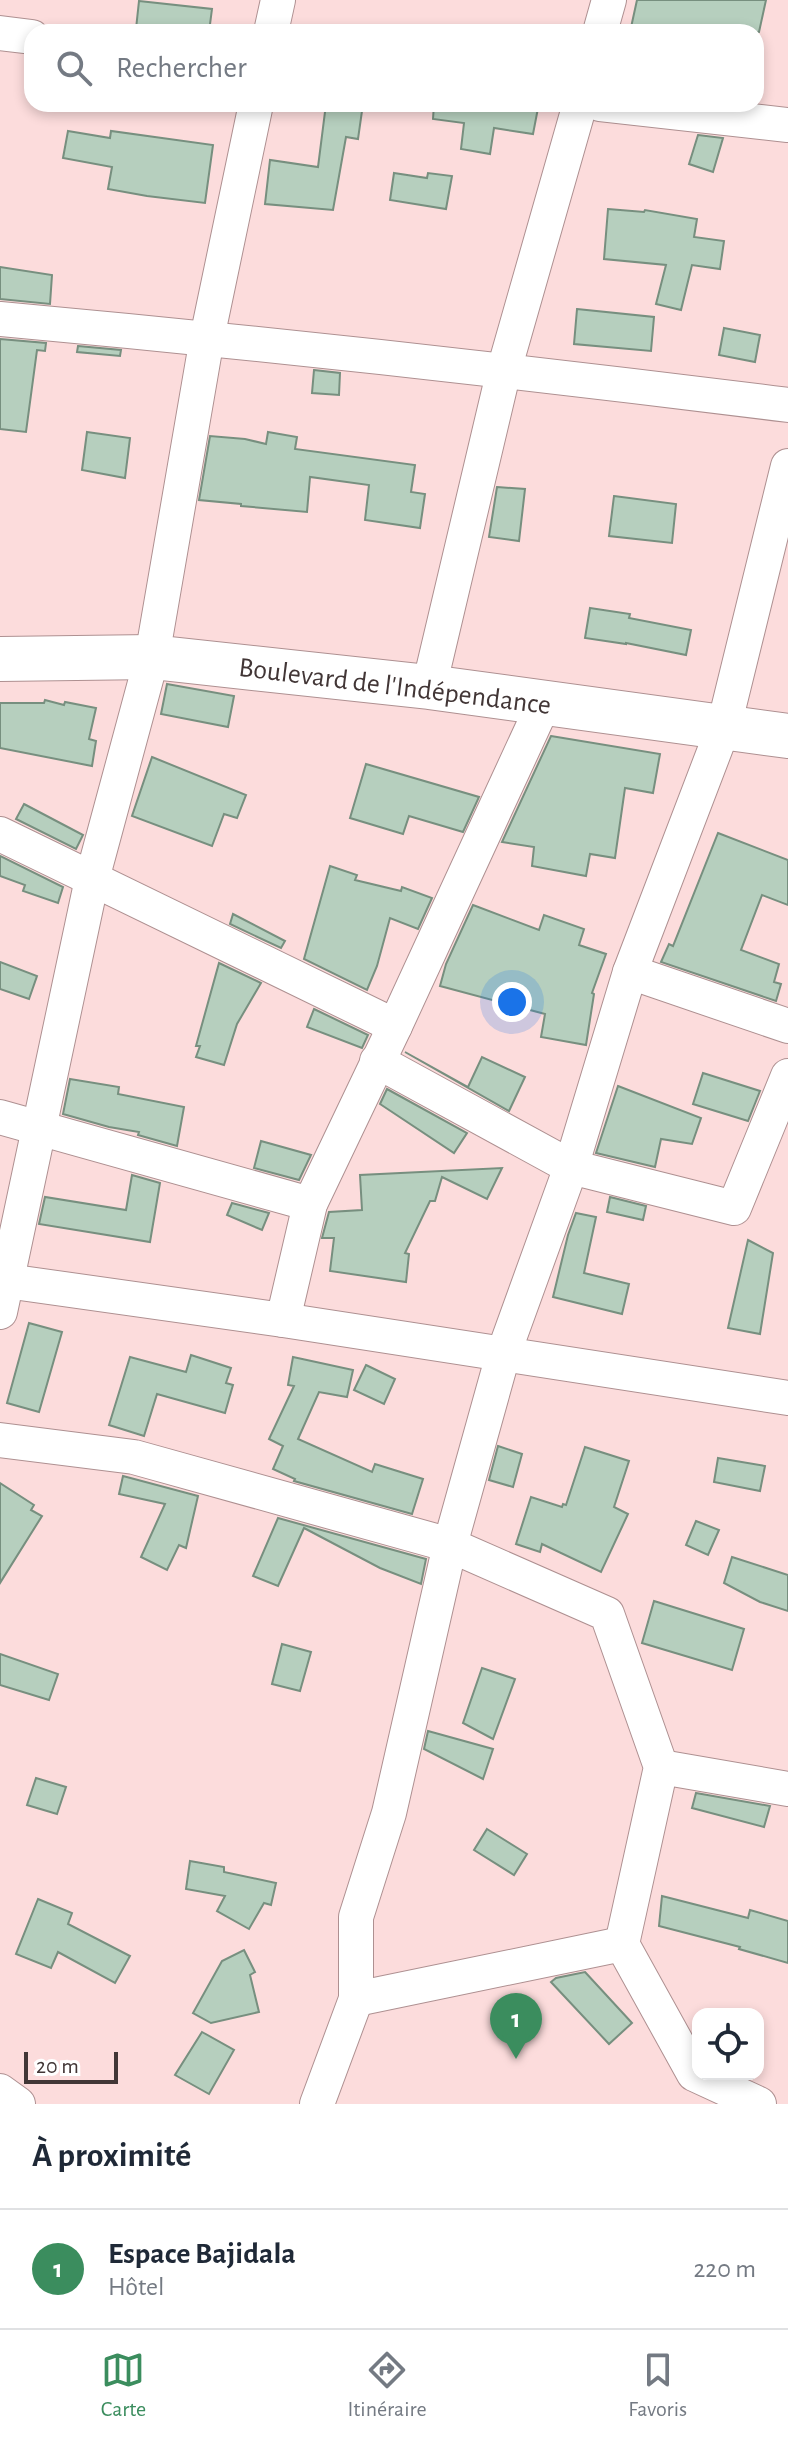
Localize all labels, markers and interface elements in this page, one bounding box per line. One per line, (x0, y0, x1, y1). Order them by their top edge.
search box (24, 24, 764, 112)
icon: search (52, 46, 96, 90)
text: Rechercher (116, 53, 247, 83)
street label: Boulevard de l'Indépendance (237, 654, 552, 720)
your location (492, 982, 532, 1022)
pin: 1 (490, 1993, 542, 2059)
map controls (692, 2008, 764, 2080)
button: locate (692, 2008, 764, 2080)
scale bar (24, 2048, 118, 2084)
text: 20 m (36, 2055, 79, 2077)
text: À proximité (32, 2139, 191, 2173)
text: Espace Bajidala (108, 2239, 296, 2269)
text: 1 (53, 2256, 63, 2282)
text: 220 m (694, 2256, 756, 2282)
text: Hôtel (108, 2274, 164, 2300)
tab: Carte (101, 2348, 146, 2422)
tab: Itinéraire (348, 2348, 427, 2422)
tab: Favoris (628, 2348, 687, 2422)

